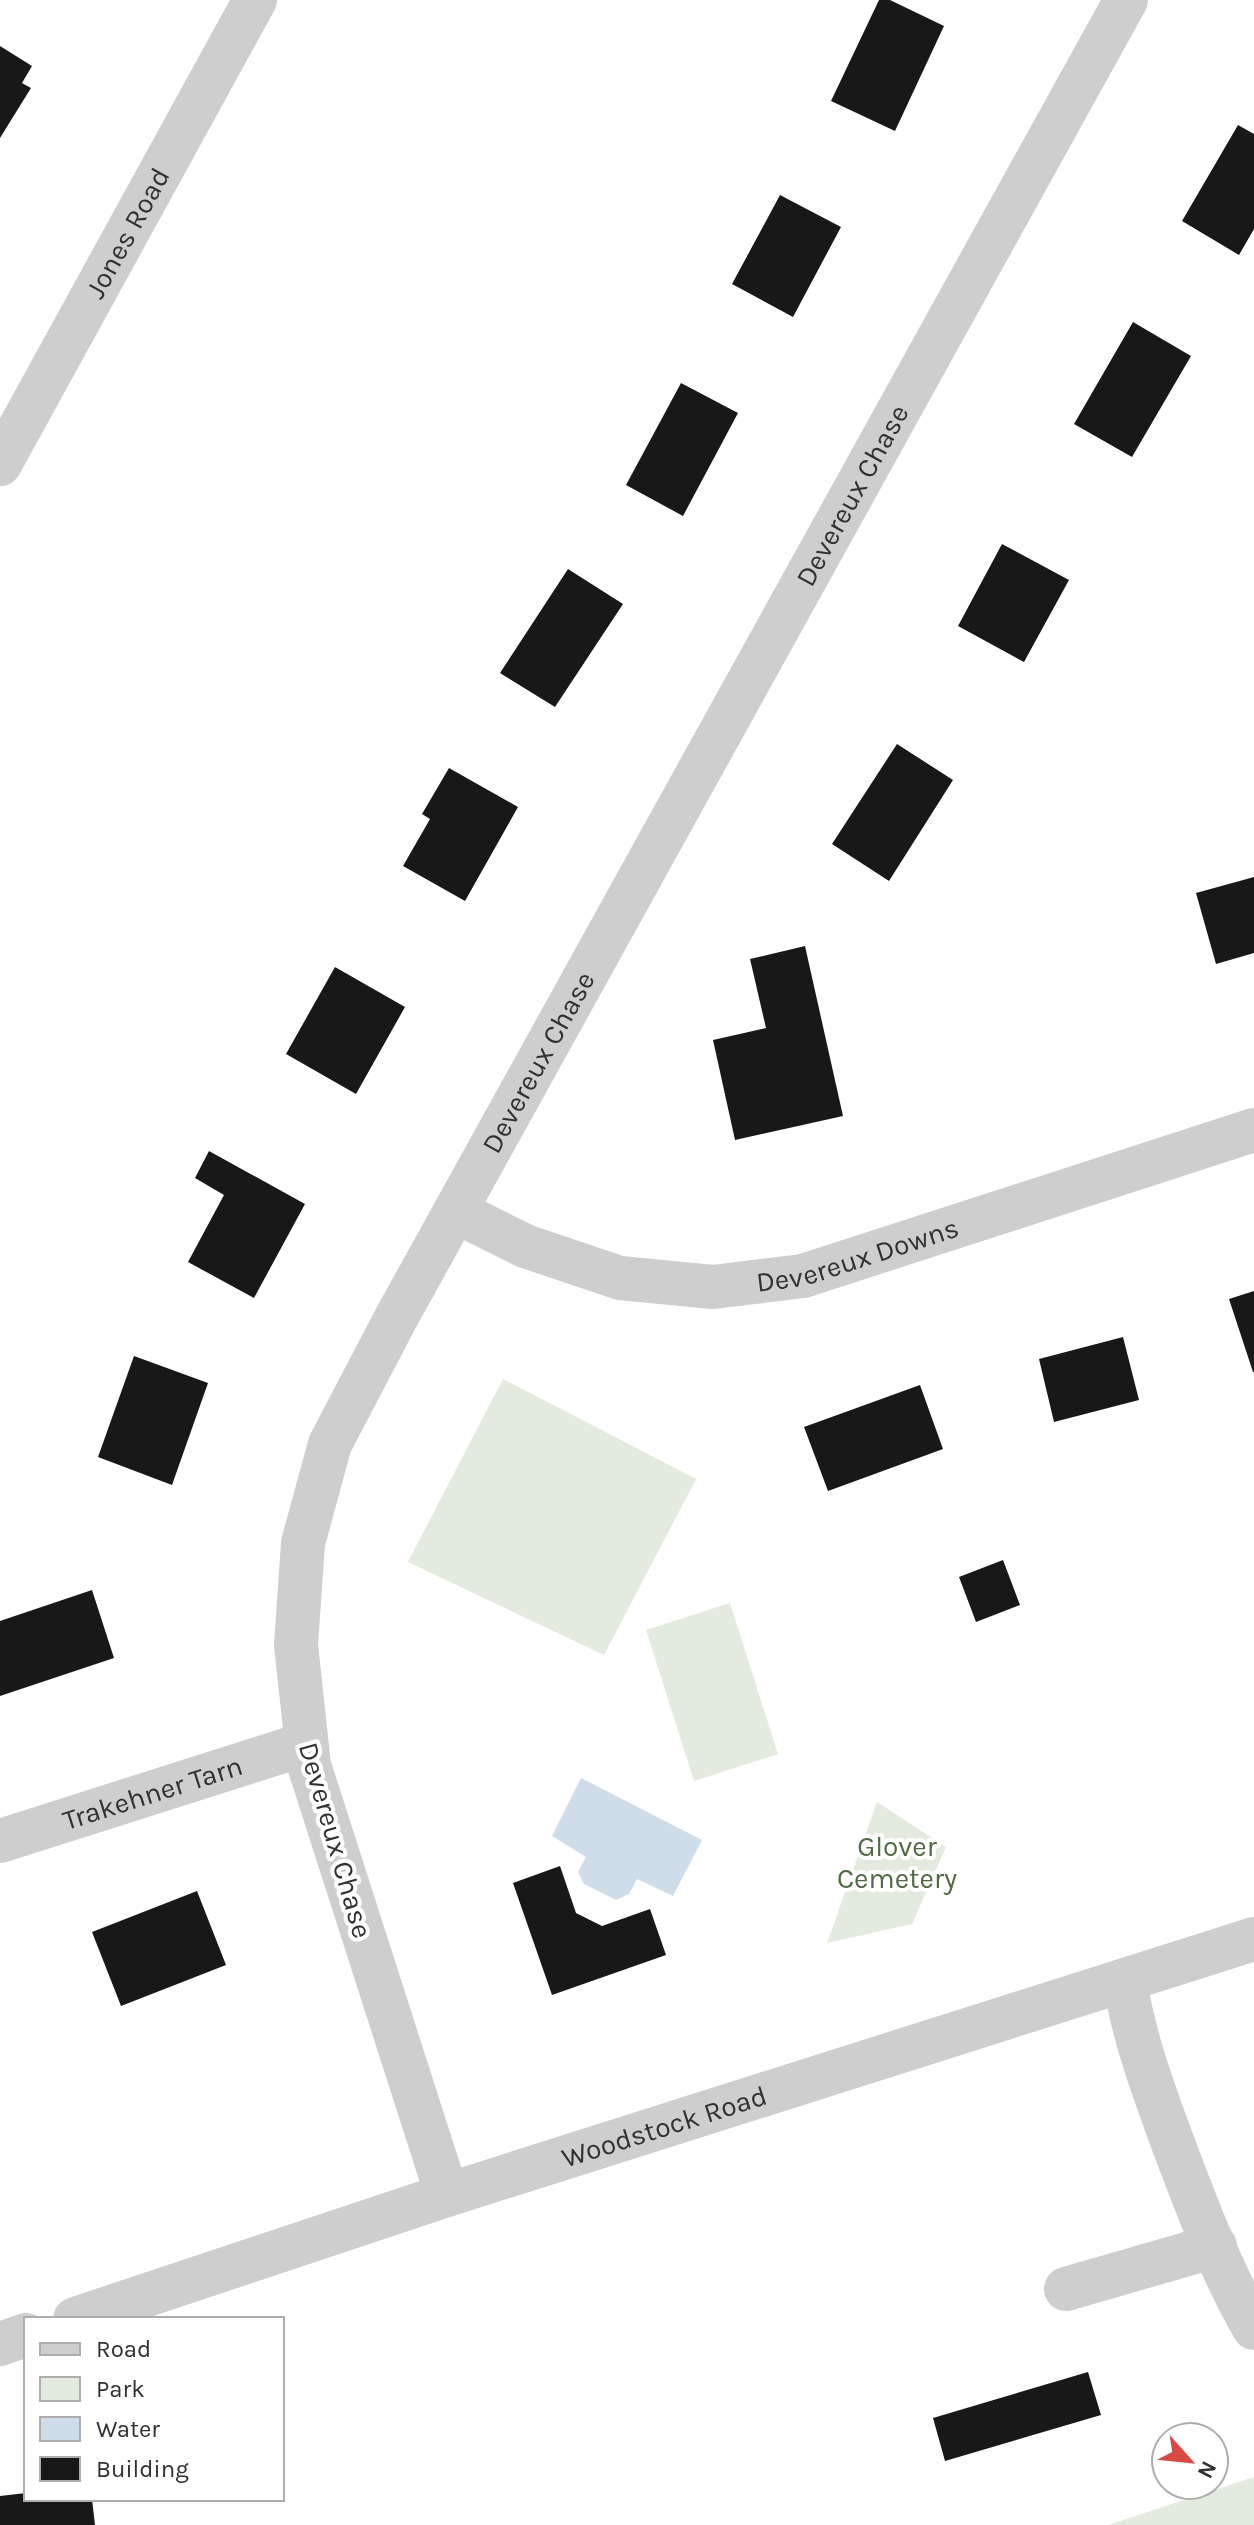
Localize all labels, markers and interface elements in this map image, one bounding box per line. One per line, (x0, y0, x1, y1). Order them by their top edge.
street label: Jones Road (79, 162, 177, 304)
street label: Devereux Chase (789, 399, 916, 592)
street label: Devereux Chase (475, 966, 602, 1159)
street label: Devereux Downs (754, 1211, 963, 1299)
street label: Devereux Chase (292, 1738, 379, 1942)
street label: Trakehner Tarn (59, 1749, 247, 1837)
park label: Glover Cemetery (837, 1830, 957, 1895)
street label: Woodstock Road (558, 2079, 771, 2175)
legend (24, 2317, 284, 2501)
text: Road (96, 2335, 151, 2363)
text: Park (96, 2375, 145, 2403)
text: Water (96, 2415, 160, 2443)
north arrow (1150, 2421, 1230, 2501)
text: Building (96, 2455, 189, 2483)
text: N (1192, 2457, 1222, 2483)

